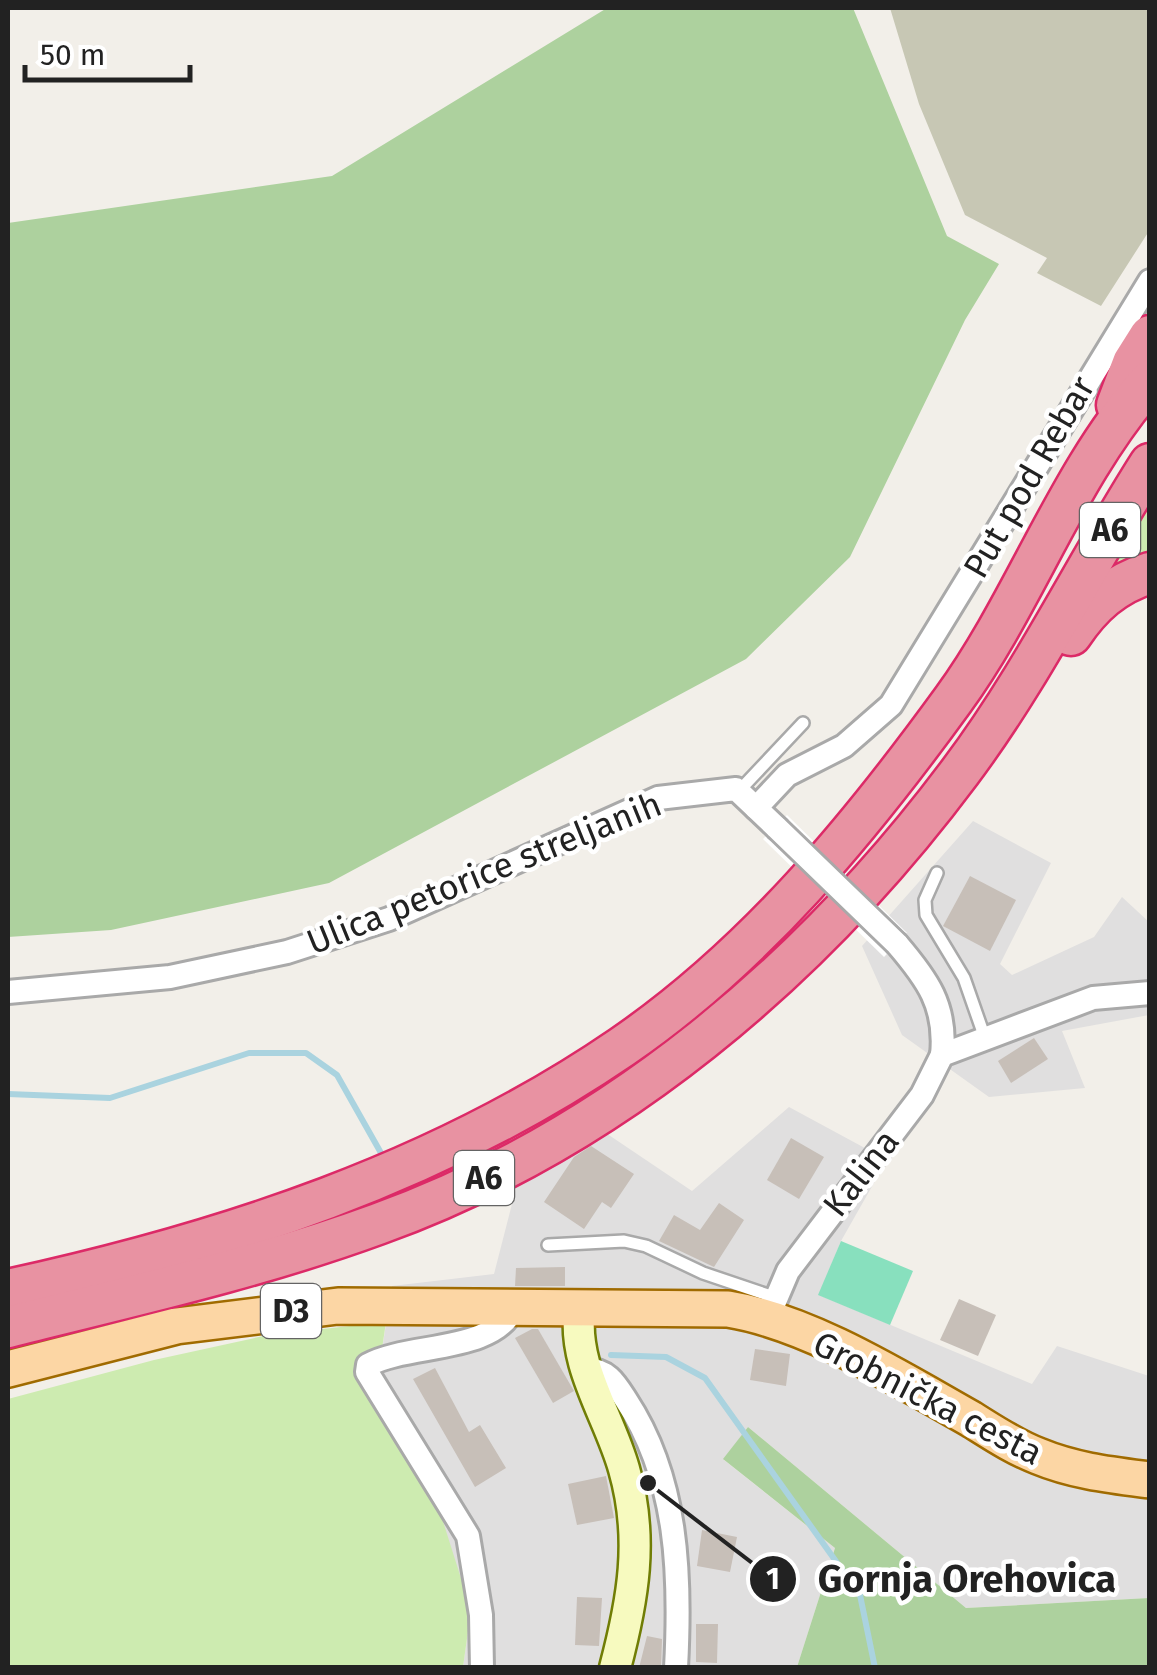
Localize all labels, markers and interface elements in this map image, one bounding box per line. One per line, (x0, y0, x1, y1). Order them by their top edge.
scale bar (25, 20, 190, 82)
text: 50 m (40, 37, 105, 73)
street label: Put pod Rebar (954, 368, 1104, 585)
road number: A6 (1080, 503, 1140, 557)
street label: Ulica petorice streljanih (301, 783, 667, 963)
street label: Kalina (814, 1121, 908, 1225)
road number: A6 (454, 1151, 514, 1205)
road number: D3 (261, 1284, 321, 1338)
street label: Grobnička cesta (806, 1322, 1050, 1474)
callout: Gornja Orehovica (748, 1545, 1136, 1613)
text: Gornja Orehovica (818, 1556, 1116, 1602)
text: 1 (766, 1561, 780, 1597)

